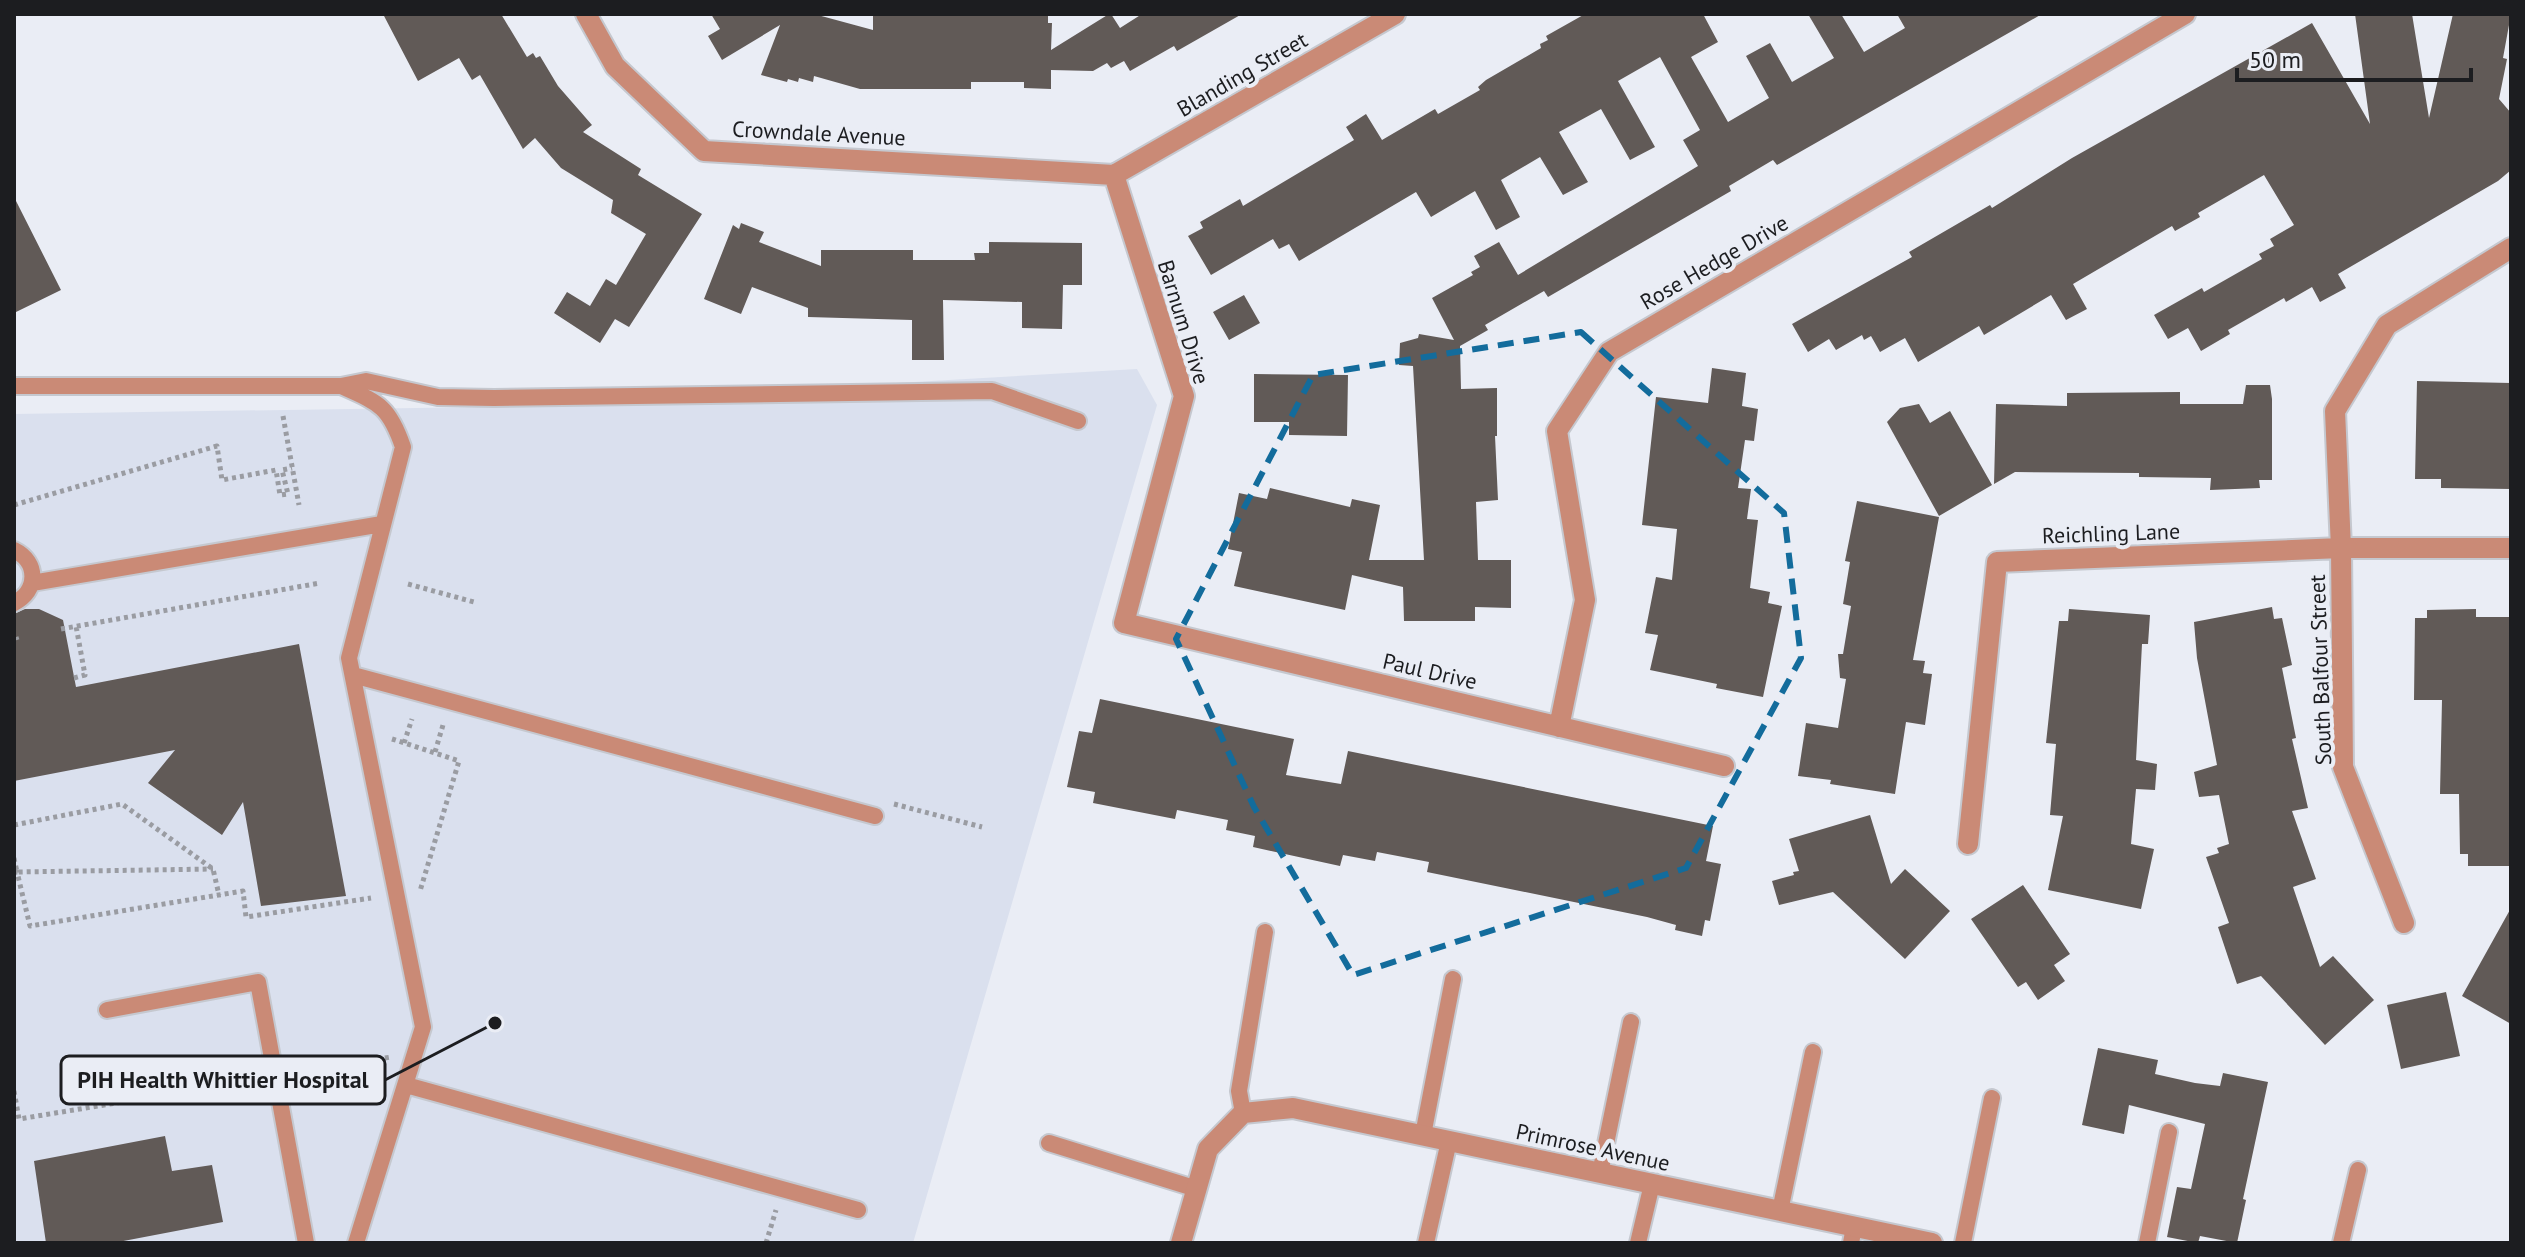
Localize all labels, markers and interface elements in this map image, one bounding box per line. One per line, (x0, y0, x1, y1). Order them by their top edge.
street label: Blanding Street (1172, 25, 1313, 123)
scale bar (2237, 32, 2471, 82)
text: 50 m (2249, 44, 2301, 75)
street label: Crowndale Avenue (732, 114, 906, 152)
street label: Rose Hedge Drive (1635, 208, 1793, 316)
street label: Barnum Drive (1152, 257, 1216, 387)
street label: Reichling Lane (2041, 517, 2181, 549)
street label: South Balfour Street (2303, 574, 2337, 766)
street label: Paul Drive (1380, 647, 1480, 695)
callout: PIH Health Whittier Hospital (61, 1056, 385, 1104)
text: PIH Health Whittier Hospital (77, 1064, 370, 1095)
street label: Primrose Avenue (1514, 1117, 1672, 1177)

